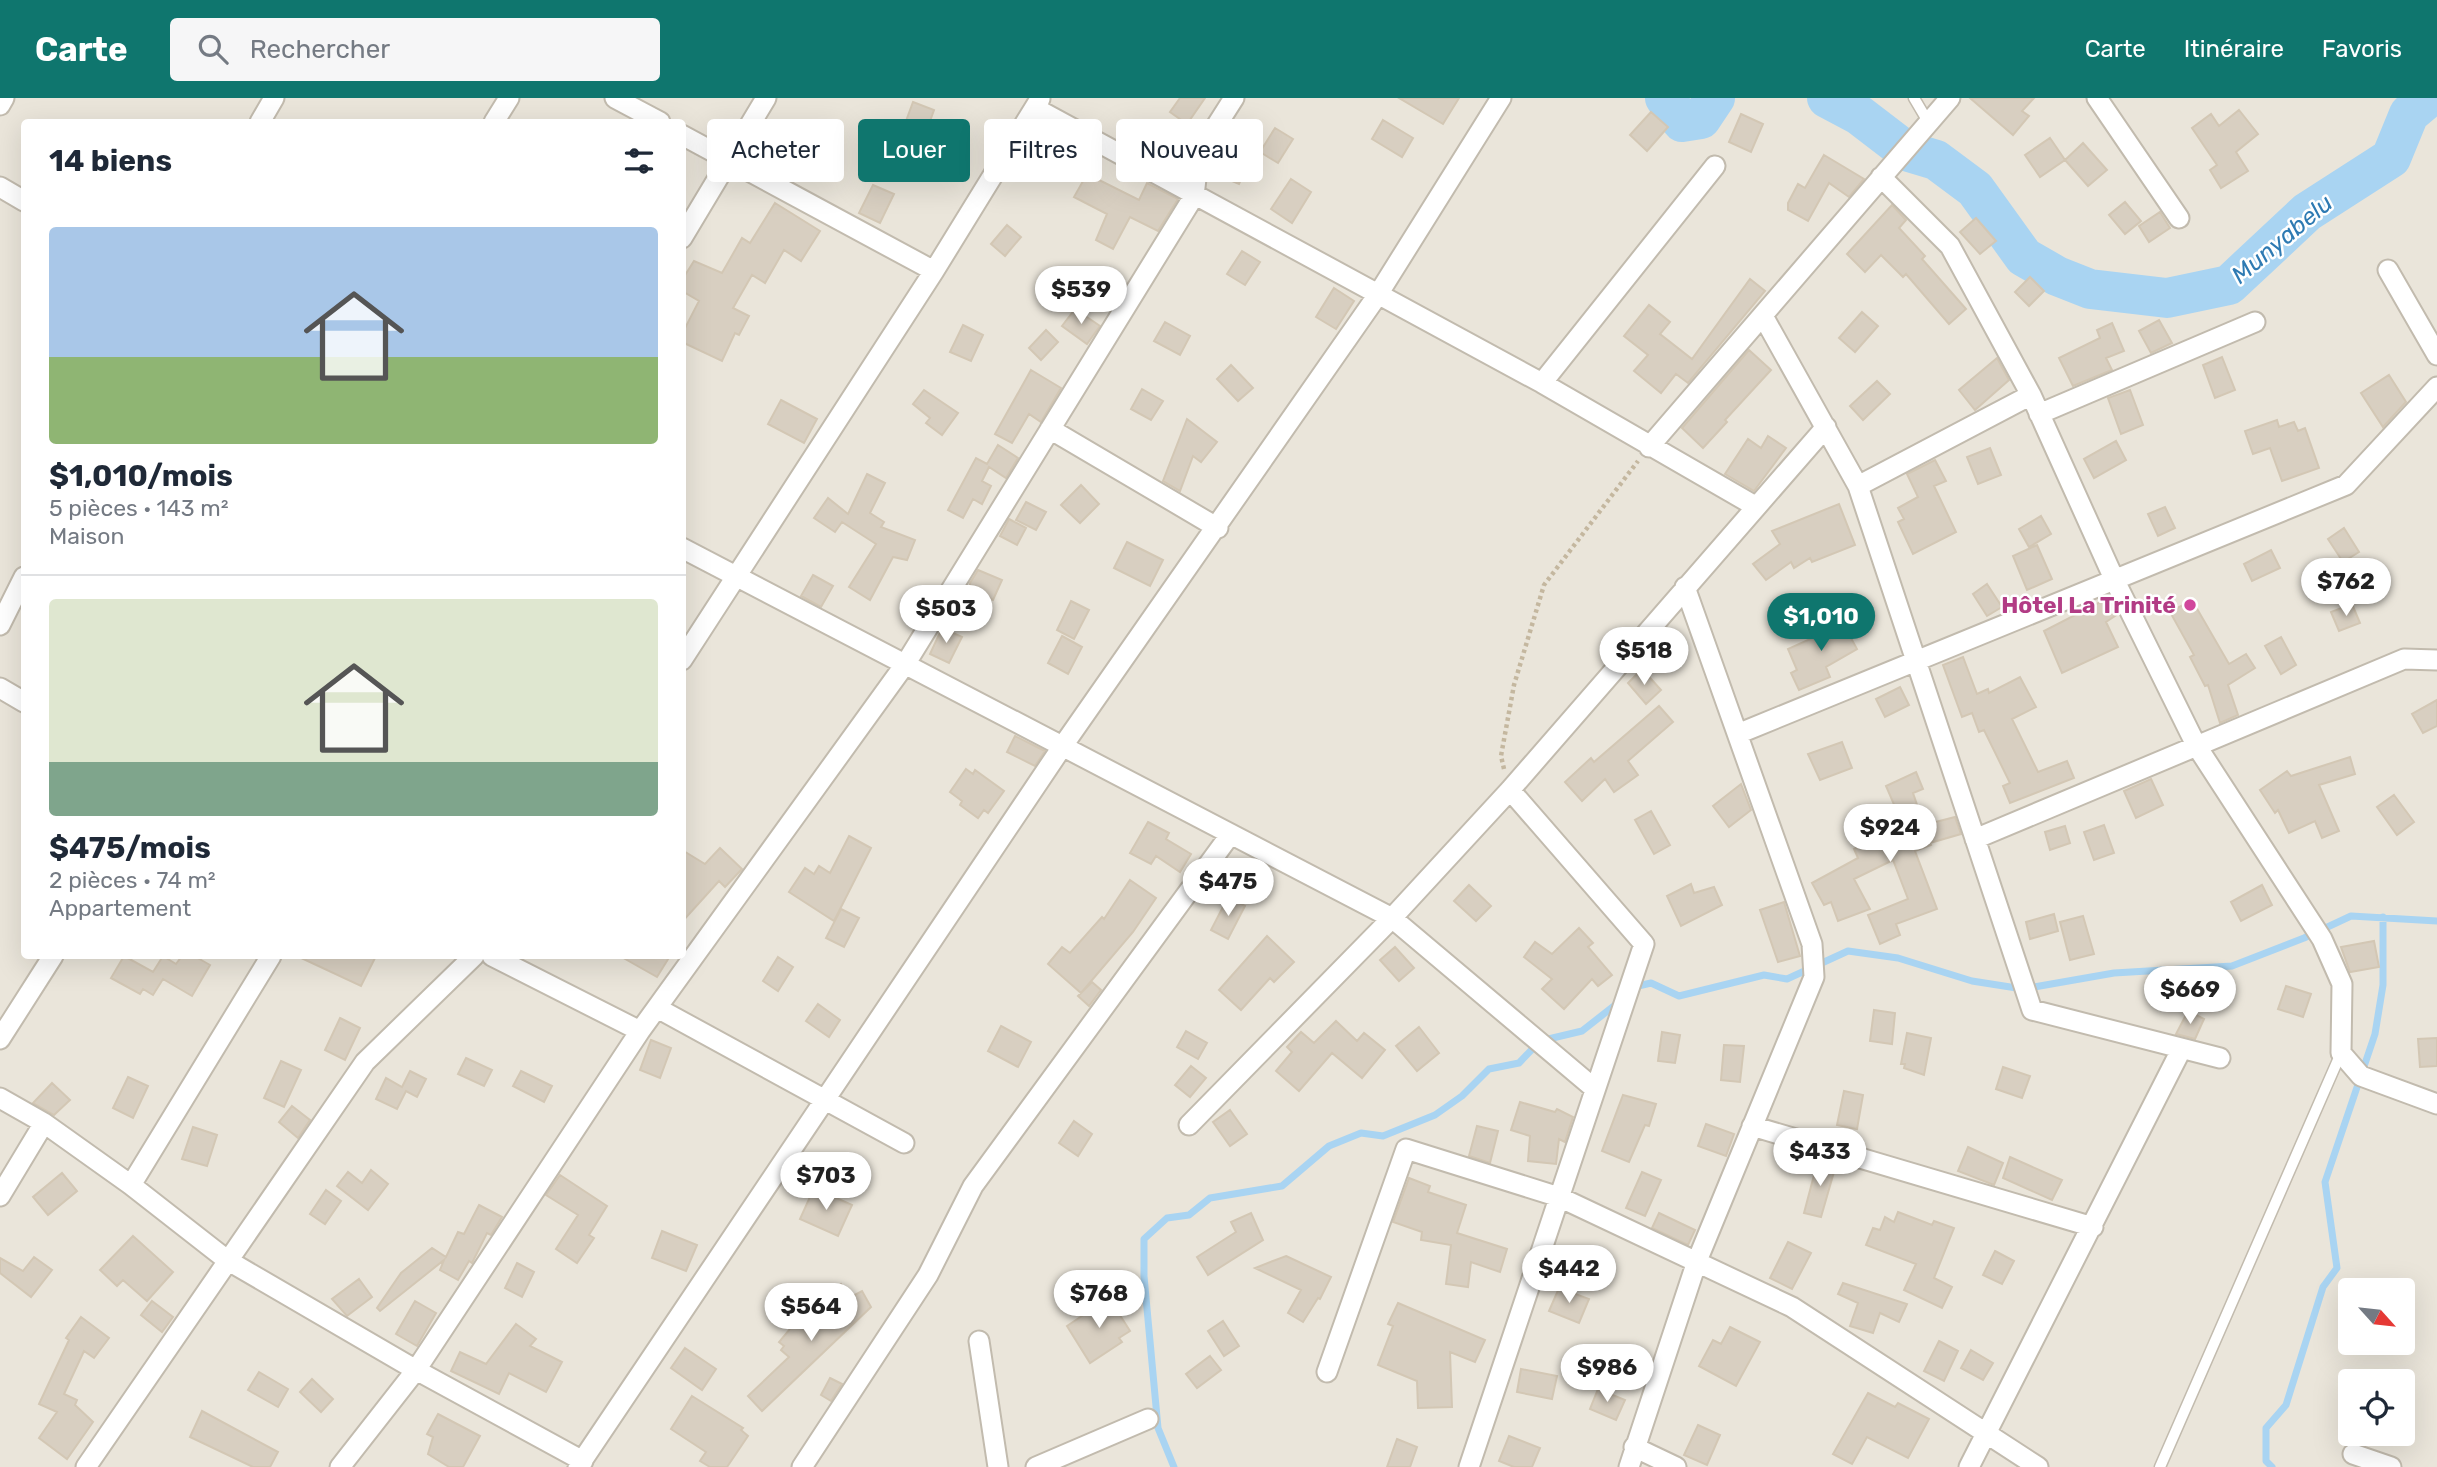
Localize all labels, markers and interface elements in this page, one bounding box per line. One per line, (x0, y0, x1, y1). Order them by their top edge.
search box (170, 18, 660, 81)
text: Carte (35, 30, 128, 69)
icon: search (194, 30, 232, 68)
text: Rechercher (250, 34, 390, 65)
text: Carte (2085, 35, 2146, 63)
text: Itinéraire (2184, 35, 2284, 63)
text: Favoris (2322, 35, 2402, 63)
chip: Acheter (707, 119, 844, 182)
chip: Louer (858, 119, 970, 182)
chip: Filtres (984, 119, 1102, 182)
chip: Nouveau (1116, 119, 1263, 182)
icon: filters (620, 142, 658, 180)
text: 14 biens (49, 143, 172, 179)
water label: Munyabelu (2226, 189, 2338, 289)
pin: $539 (1040, 266, 1122, 326)
icon: home (291, 273, 417, 399)
text: $539 (1051, 275, 1111, 303)
text: $1,010/mois (49, 458, 233, 494)
text: 5 pièces · 143 m² (49, 494, 229, 522)
text: Maison (49, 522, 124, 550)
pin: $762 (2305, 559, 2387, 618)
text: $762 (2317, 567, 2375, 595)
pin: $503 (905, 586, 987, 645)
place label: Hôtel La Trinité (2001, 591, 2176, 619)
text: $503 (915, 594, 977, 622)
pin: $1,010 (1764, 594, 1878, 653)
marker: Hôtel La Trinité (2182, 597, 2198, 613)
text: $1,010 (1783, 602, 1859, 630)
pin: $518 (1603, 628, 1685, 687)
text: $518 (1615, 636, 1673, 664)
icon: home (291, 645, 417, 771)
pin: $924 (1849, 804, 1931, 864)
text: $924 (1860, 813, 1920, 841)
text: $475/mois (49, 830, 211, 866)
pin: $475 (1187, 858, 1269, 918)
text: 2 pièces · 74 m² (49, 866, 216, 894)
text: $475 (1199, 867, 1257, 895)
text: Appartement (49, 894, 191, 922)
pin: $669 (2149, 967, 2231, 1026)
text: $669 (2160, 975, 2220, 1003)
pin: $433 (1779, 1128, 1861, 1188)
text: $433 (1789, 1137, 1851, 1165)
pin: $703 (785, 1152, 867, 1212)
text: $703 (796, 1161, 856, 1189)
pin: $442 (1528, 1246, 1610, 1305)
text: $442 (1538, 1254, 1600, 1282)
pin: $768 (1058, 1270, 1140, 1330)
north arrow (2338, 1278, 2415, 1354)
map controls (2338, 1278, 2415, 1446)
text: $768 (1070, 1279, 1128, 1307)
pin: $564 (770, 1284, 852, 1343)
text: $564 (781, 1292, 841, 1320)
pin: $986 (1566, 1344, 1648, 1404)
text: $986 (1577, 1353, 1637, 1381)
button: locate (2338, 1369, 2415, 1446)

